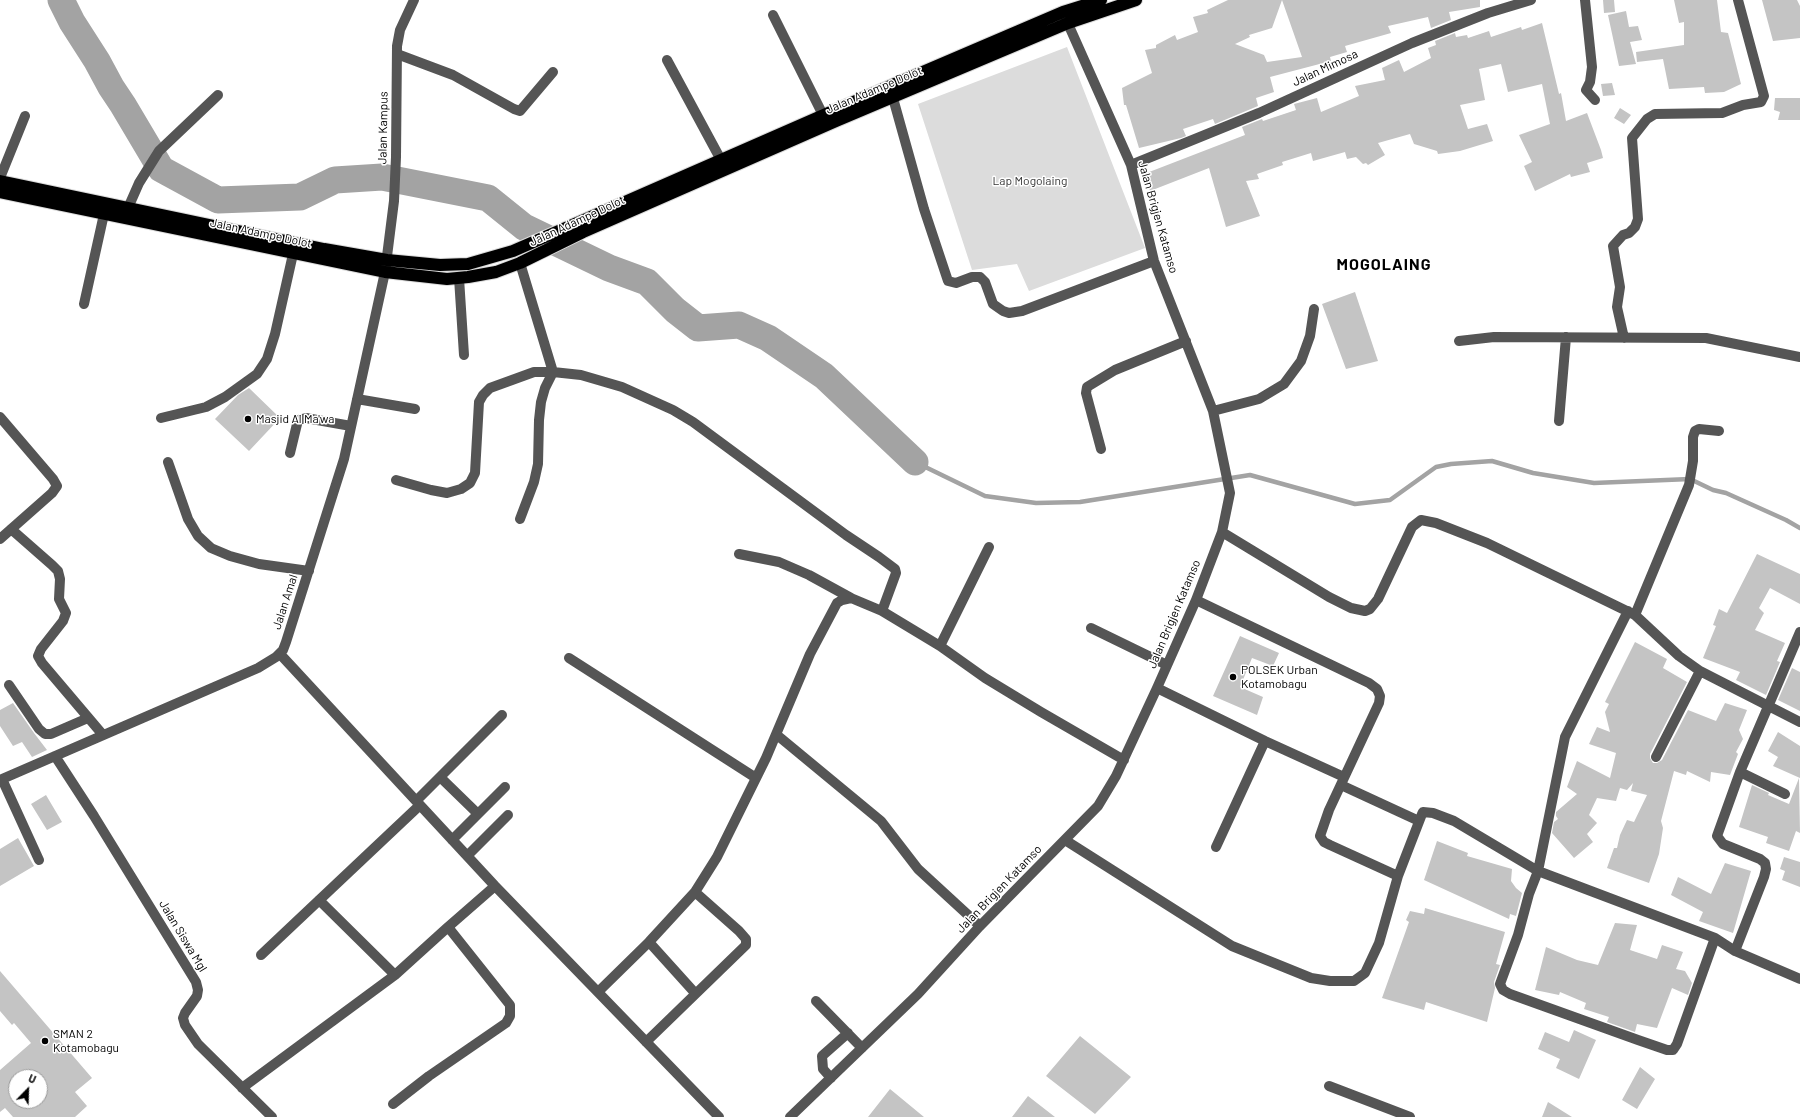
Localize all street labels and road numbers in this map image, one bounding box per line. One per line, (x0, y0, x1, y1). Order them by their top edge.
street label: Jalan Mimosa (1290, 47, 1360, 89)
street label: Jalan Adampe Dolot (824, 63, 924, 117)
street label: Jalan Kampus (375, 91, 391, 165)
street label: Jalan Brigjen Katamso (1135, 159, 1181, 275)
street label: Jalan Adampe Dolot (527, 193, 627, 249)
street label: Jalan Adampe Dolot (209, 215, 313, 251)
street label: Jalan Brigjen Katamso (1145, 558, 1203, 670)
street label: Jalan Amal (269, 573, 301, 631)
street label: Jalan Brigjen Katamso (953, 842, 1045, 936)
street label: Jalan Siswa Mgl (156, 898, 210, 974)

